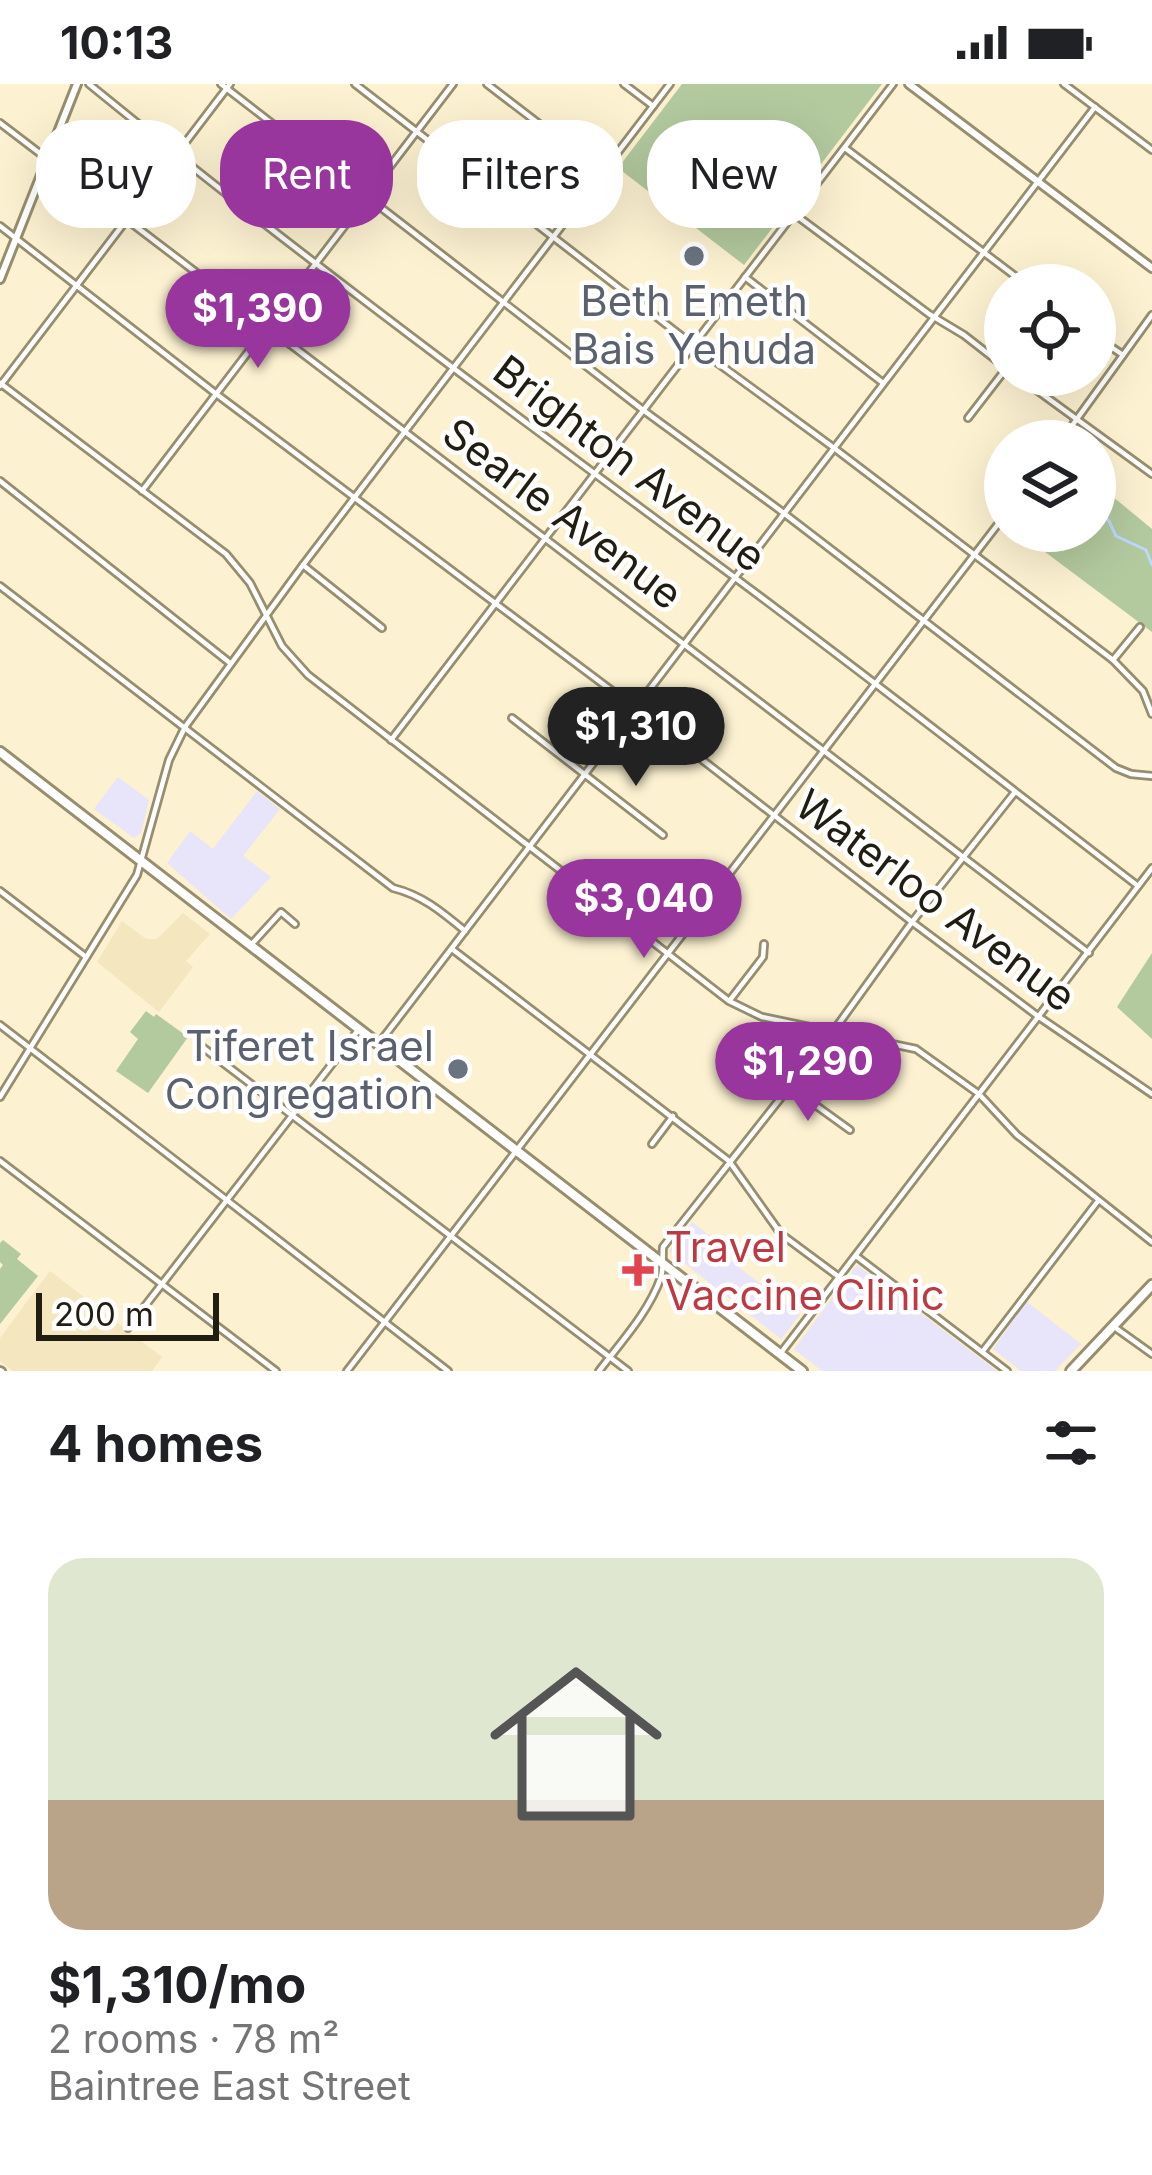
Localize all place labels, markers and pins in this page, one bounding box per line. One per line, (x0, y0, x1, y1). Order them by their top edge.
marker: Beth Emeth Bais Yehuda (681, 243, 707, 269)
pin: $1,390 (160, 269, 356, 371)
place label: Beth Emeth Bais Yehuda (572, 275, 816, 374)
pin: $1,310 (538, 687, 734, 789)
pin: $3,040 (546, 859, 742, 961)
place label: Tiferet Israel Congregation (165, 1020, 434, 1119)
pin: $1,290 (710, 1022, 906, 1124)
marker: Tiferet Israel Congregation (445, 1056, 471, 1082)
place label: Travel Vaccine Clinic (665, 1221, 945, 1320)
marker: Travel Vaccine Clinic (622, 1254, 654, 1286)

